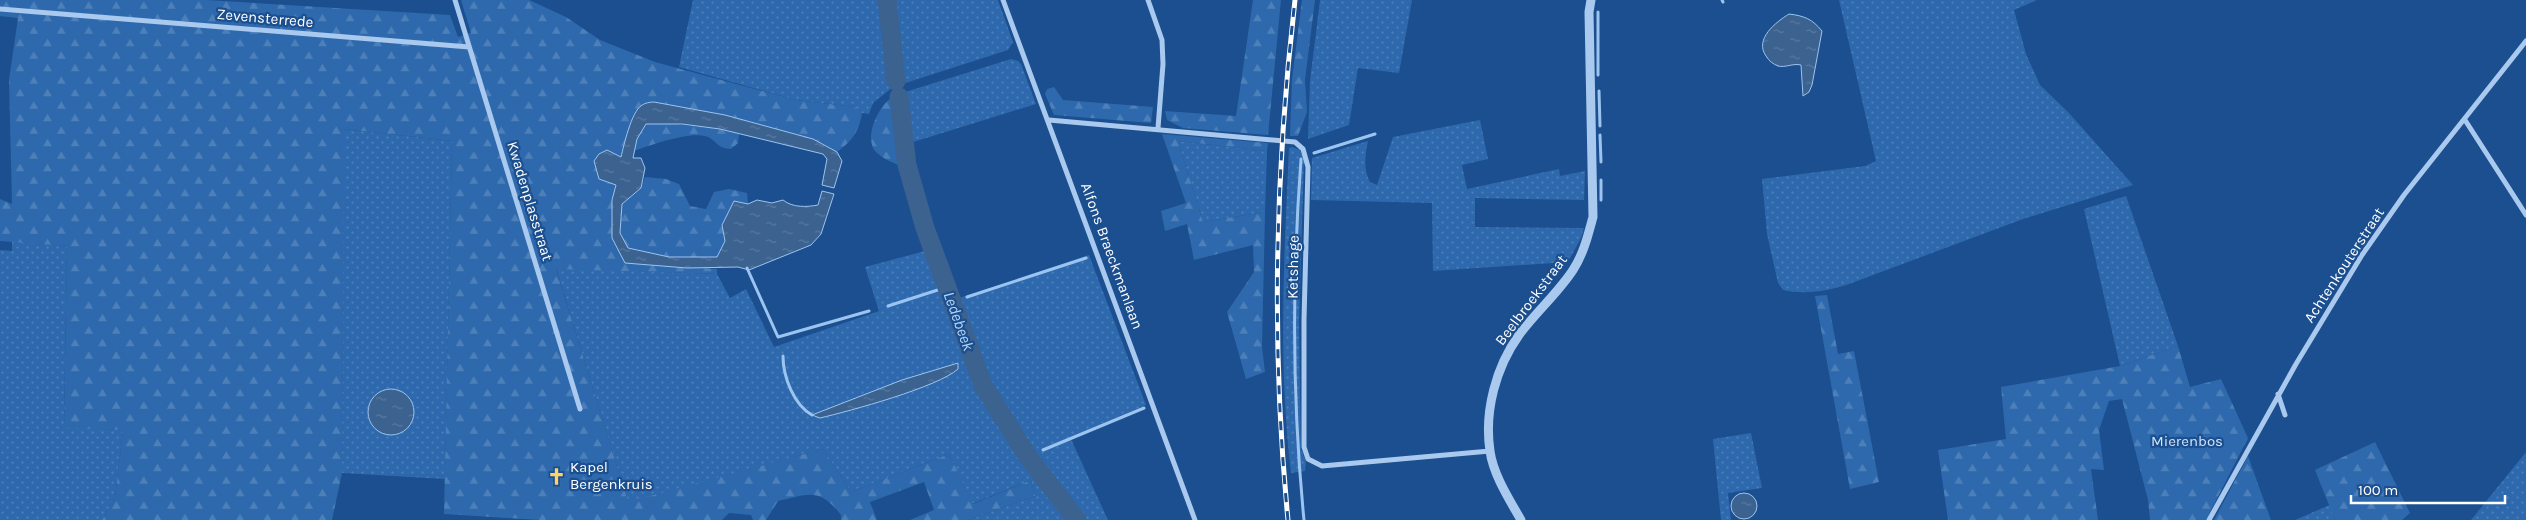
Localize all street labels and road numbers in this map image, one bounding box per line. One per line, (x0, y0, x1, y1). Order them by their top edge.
street label: Zevensterrede (216, 5, 314, 31)
street label: Kwadenplasstraat (503, 139, 557, 263)
street label: Alfons Braeckmanlaan (1077, 180, 1147, 332)
street label: Achtenkouterstraat (2300, 204, 2388, 326)
street label: Ketshage (1283, 235, 1303, 299)
street label: Beelbroekstraat (1491, 251, 1571, 349)

